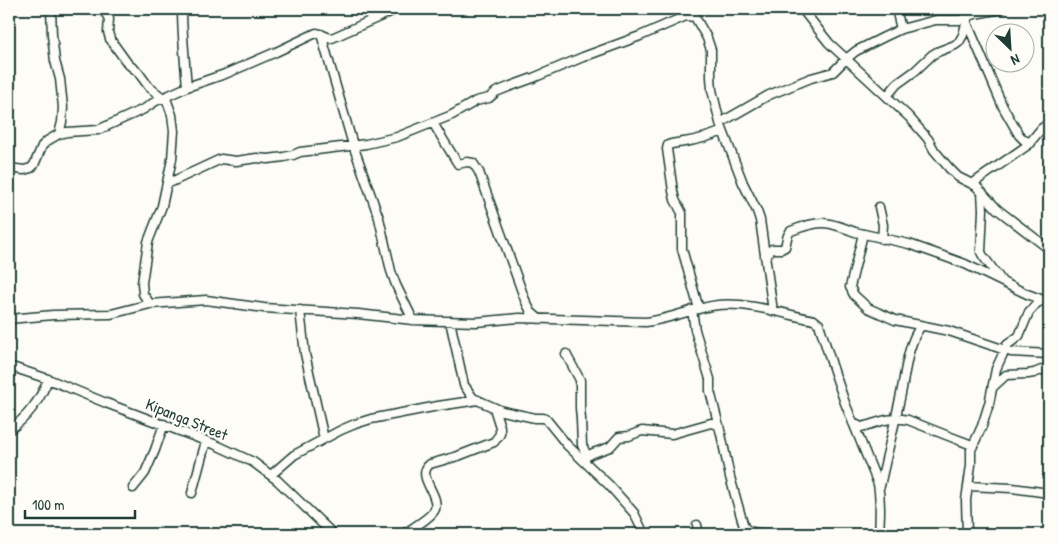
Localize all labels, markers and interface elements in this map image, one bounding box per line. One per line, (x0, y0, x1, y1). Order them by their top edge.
north arrow (986, 22, 1036, 72)
text: N (1008, 50, 1023, 71)
street label: Kipanga Street (143, 393, 232, 446)
scale bar (25, 488, 135, 520)
text: 100 m (32, 494, 65, 515)

